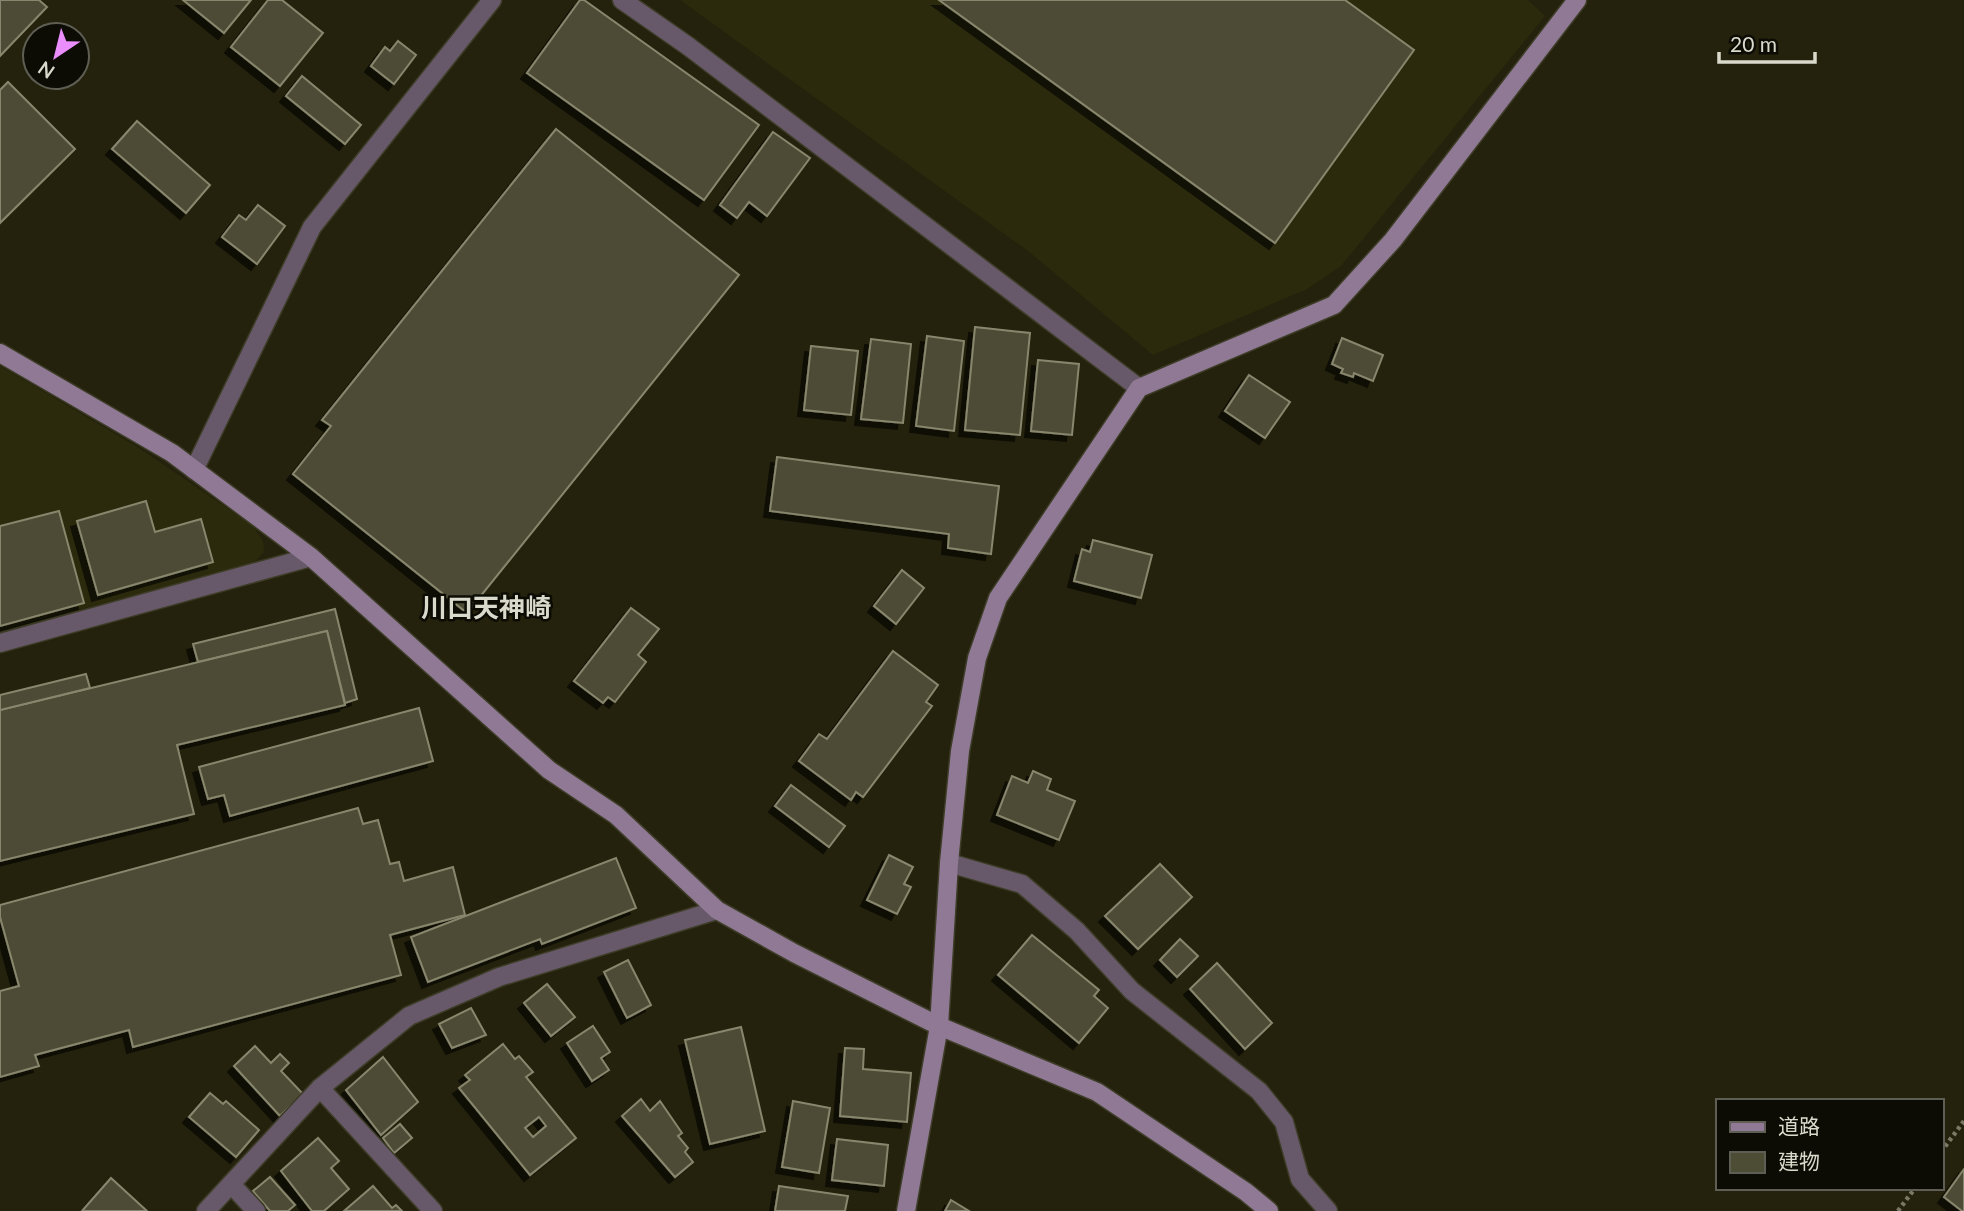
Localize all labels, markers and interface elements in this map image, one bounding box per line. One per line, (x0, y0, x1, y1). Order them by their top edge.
north arrow (21, 21, 91, 91)
scale bar (1719, 21, 1815, 65)
text: 20 m (1730, 31, 1777, 56)
text: N (33, 57, 59, 84)
district label: 川口天神崎 (421, 591, 551, 623)
legend (1716, 1099, 1943, 1190)
text: 道路 (1778, 1113, 1820, 1138)
text: 建物 (1778, 1148, 1820, 1173)

